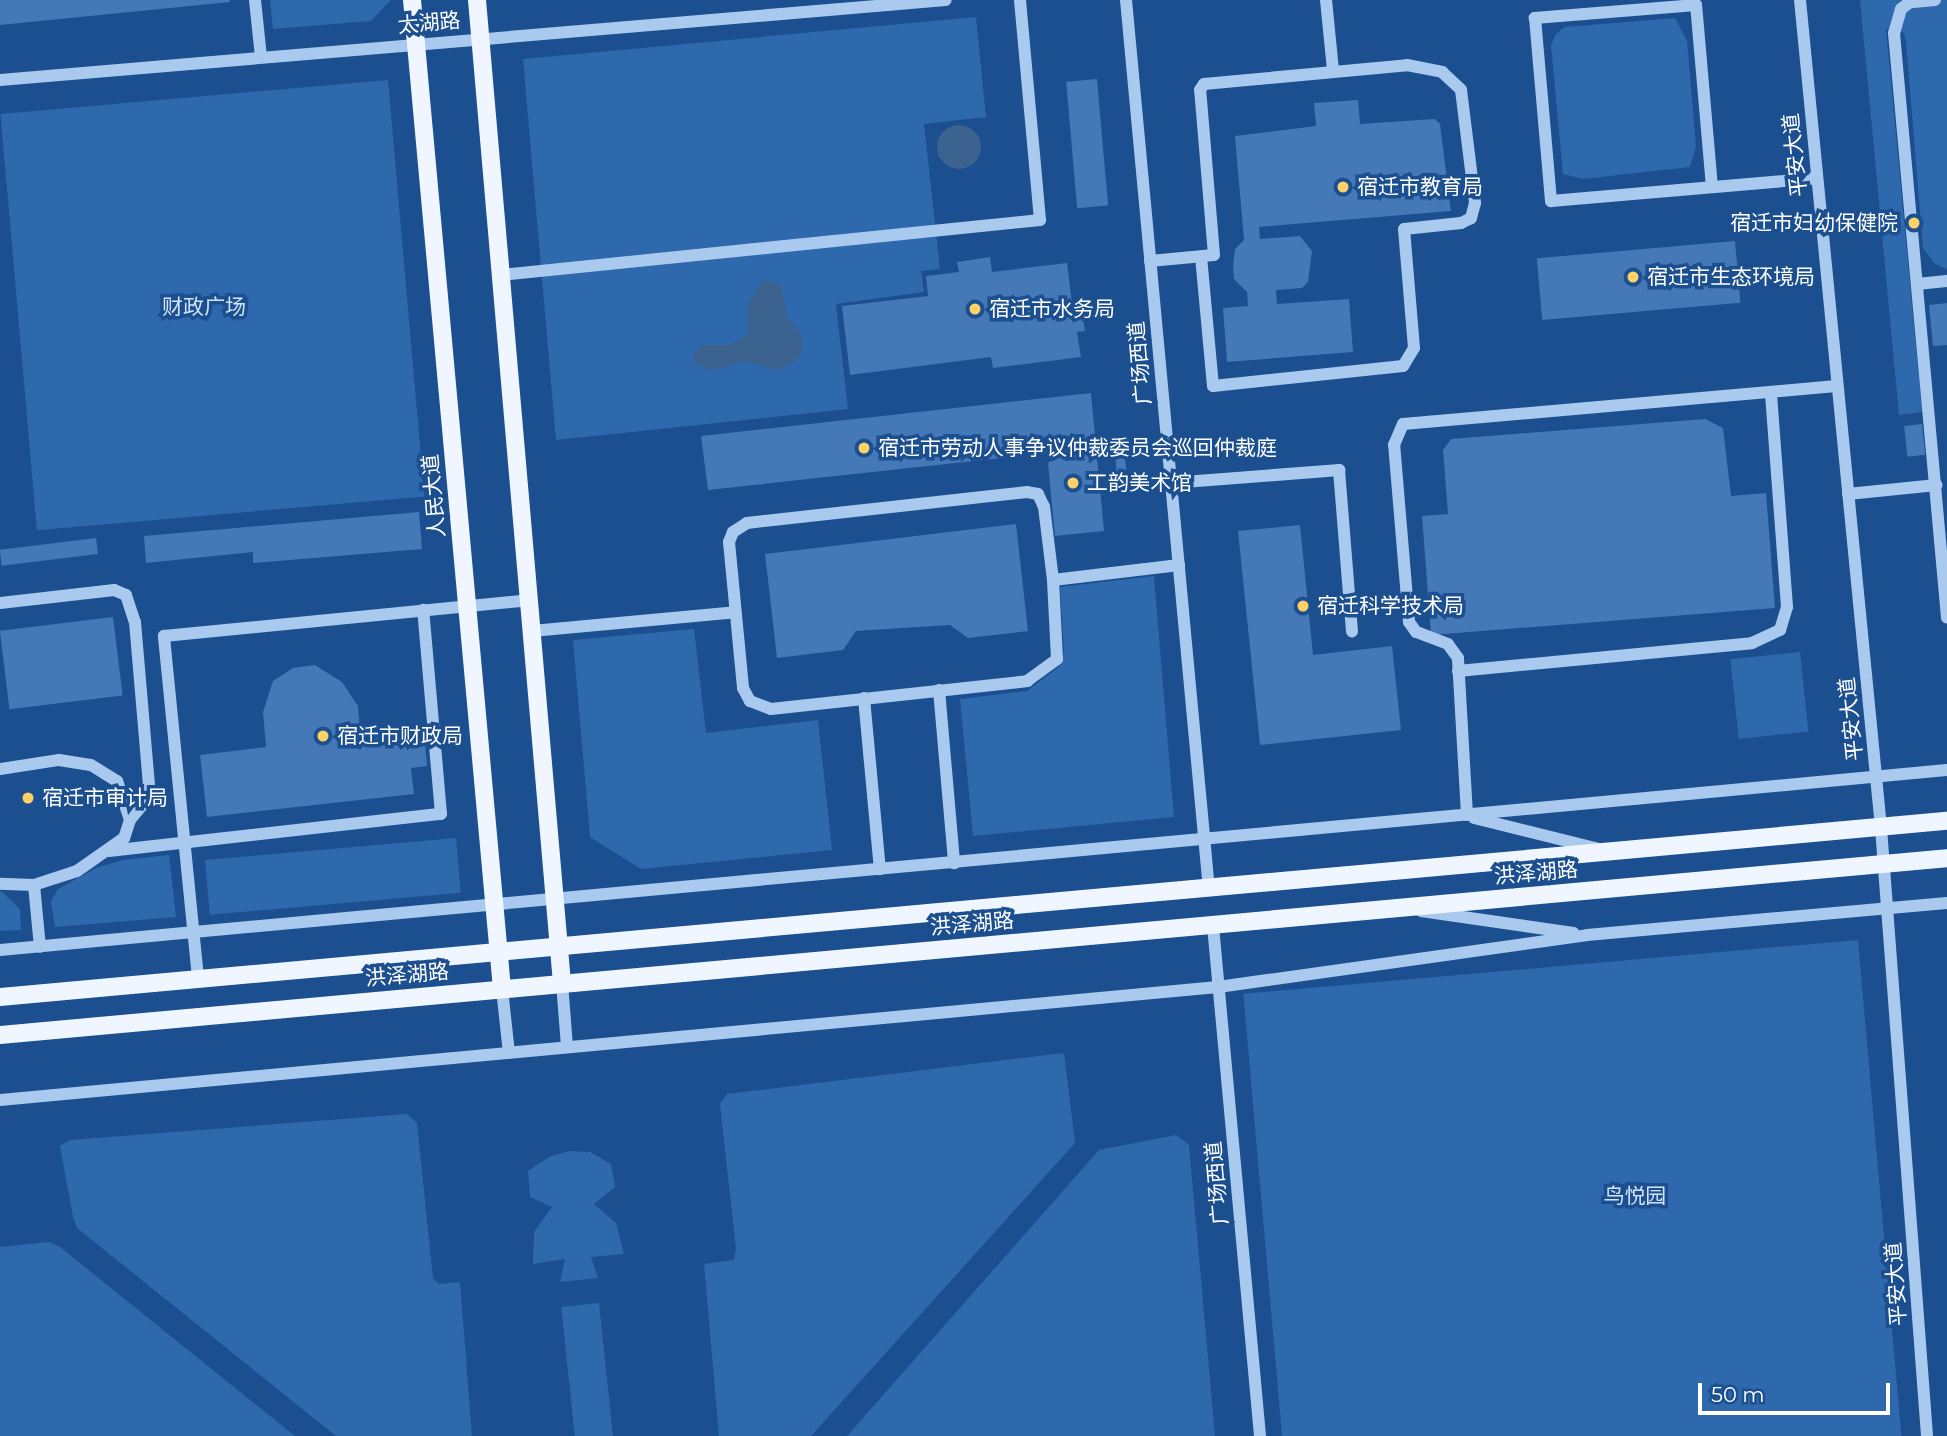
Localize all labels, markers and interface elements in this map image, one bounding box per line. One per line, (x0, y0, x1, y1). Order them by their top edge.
street label: 太湖路 (397, 8, 461, 38)
street label: 平安大道 (1778, 112, 1812, 198)
place label: 宿迁市教育局 (1357, 174, 1483, 200)
marker: 宿迁市教育局 (1335, 179, 1351, 195)
place label: 宿迁市妇幼保健院 (1730, 210, 1898, 236)
marker: 宿迁市妇幼保健院 (1904, 213, 1924, 233)
place label: 宿迁市生态环境局 (1647, 264, 1815, 290)
marker: 宿迁市生态环境局 (1625, 269, 1641, 285)
park label: 财政广场 (162, 294, 246, 320)
place label: 宿迁市水务局 (989, 296, 1115, 322)
marker: 宿迁市水务局 (967, 301, 983, 317)
street label: 广场西道 (1124, 320, 1156, 406)
place label: 宿迁市劳动人事争议仲裁委员会巡回仲裁庭 (878, 435, 1277, 461)
marker: 宿迁市劳动人事争议仲裁委员会巡回仲裁庭 (856, 440, 872, 456)
street label: 人民大道 (418, 453, 450, 539)
place label: 工韵美术馆 (1087, 470, 1192, 496)
marker: 工韵美术馆 (1065, 475, 1081, 491)
place label: 宿迁科学技术局 (1317, 593, 1464, 619)
marker: 宿迁科学技术局 (1295, 598, 1311, 614)
street label: 平安大道 (1834, 676, 1868, 762)
place label: 宿迁市财政局 (337, 723, 463, 749)
marker: 宿迁市财政局 (315, 728, 331, 744)
place label: 宿迁市审计局 (42, 785, 168, 811)
marker: 宿迁市审计局 (20, 790, 36, 806)
street label: 洪泽湖路 (1493, 857, 1579, 889)
street label: 洪泽湖路 (929, 908, 1015, 940)
street label: 洪泽湖路 (364, 959, 450, 991)
street label: 广场西道 (1201, 1140, 1233, 1226)
park label: 鸟悦园 (1604, 1183, 1666, 1209)
street label: 平安大道 (1881, 1241, 1911, 1327)
scale bar (1702, 1370, 1895, 1414)
text: 50 m (1711, 1382, 1765, 1407)

